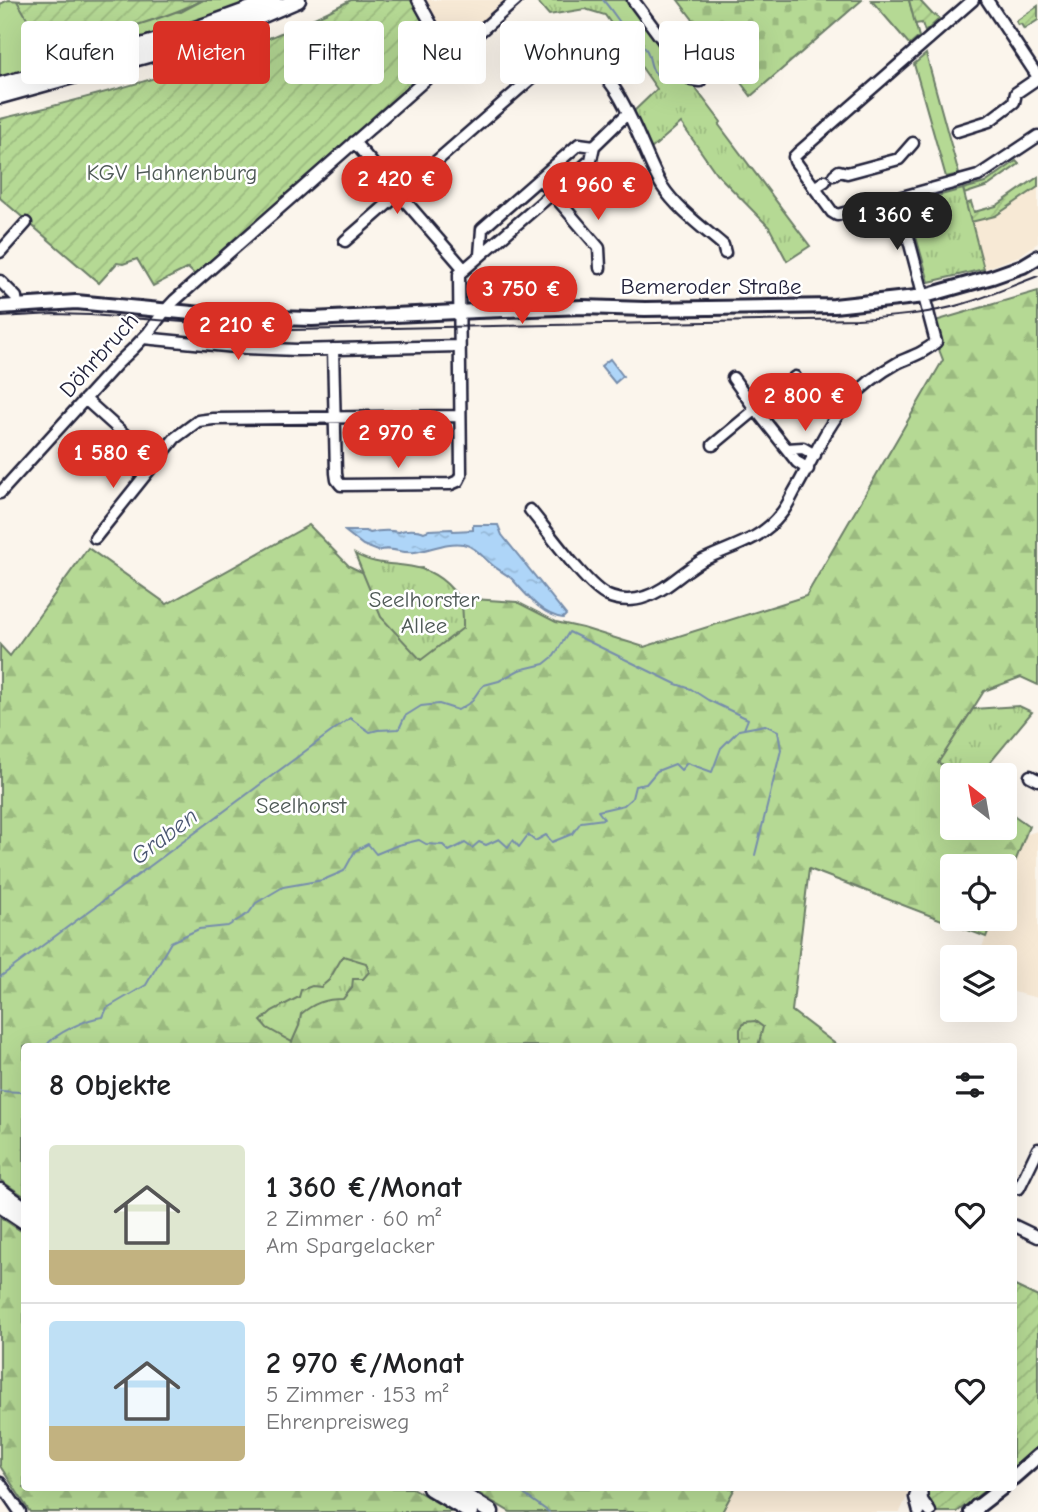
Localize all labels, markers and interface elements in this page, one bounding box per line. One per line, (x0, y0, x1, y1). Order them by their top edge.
chip: Kaufen (21, 21, 139, 84)
chip: Mieten (153, 21, 270, 84)
chip: Filter (284, 21, 384, 84)
chip: Neu (398, 21, 486, 84)
chip: Wohnung (500, 21, 645, 84)
chip: Haus (659, 21, 759, 84)
pin: 2 420 € (332, 156, 462, 216)
park label: KGV Hahnenburg (87, 159, 257, 186)
pin: 1 960 € (533, 162, 663, 222)
text: 2 420 € (357, 165, 437, 192)
text: 1 960 € (559, 171, 637, 198)
pin: 1 360 € (832, 192, 962, 252)
text: 1 360 € (858, 201, 936, 228)
pin: 3 750 € (457, 266, 587, 326)
street label: Bemeroder Straße (620, 273, 802, 300)
text: 3 750 € (482, 275, 562, 302)
pin: 2 210 € (173, 302, 303, 362)
street label: Döhrbruch (54, 307, 144, 403)
text: 2 210 € (199, 311, 277, 338)
pin: 2 800 € (740, 374, 870, 433)
text: 2 800 € (764, 382, 846, 409)
pin: 2 970 € (333, 410, 463, 470)
text: 2 970 € (358, 419, 438, 446)
pin: 1 580 € (48, 430, 178, 490)
text: 1 580 € (74, 439, 152, 466)
park label: Seelhorster Allee (369, 586, 480, 639)
north arrow (940, 763, 1017, 840)
map controls (940, 763, 1017, 1022)
park label: Seelhorst (256, 792, 348, 819)
water label: Graben (125, 802, 203, 870)
button: locate (940, 854, 1017, 931)
button: layers (940, 945, 1017, 1022)
icon: filters (951, 1066, 989, 1104)
text: 8 Objekte (49, 1068, 171, 1103)
text: 1 360 €/Monat (266, 1170, 462, 1205)
icon: home (105, 1173, 189, 1257)
icon: heart (951, 1196, 989, 1234)
text: 2 Zimmer · 60 m² (266, 1205, 441, 1232)
text: Am Spargelacker (266, 1232, 434, 1259)
text: 2 970 €/Monat (266, 1346, 464, 1381)
icon: home (105, 1349, 189, 1433)
icon: heart (951, 1372, 989, 1410)
text: 5 Zimmer · 153 m² (266, 1381, 449, 1408)
text: Ehrenpreisweg (266, 1408, 409, 1435)

